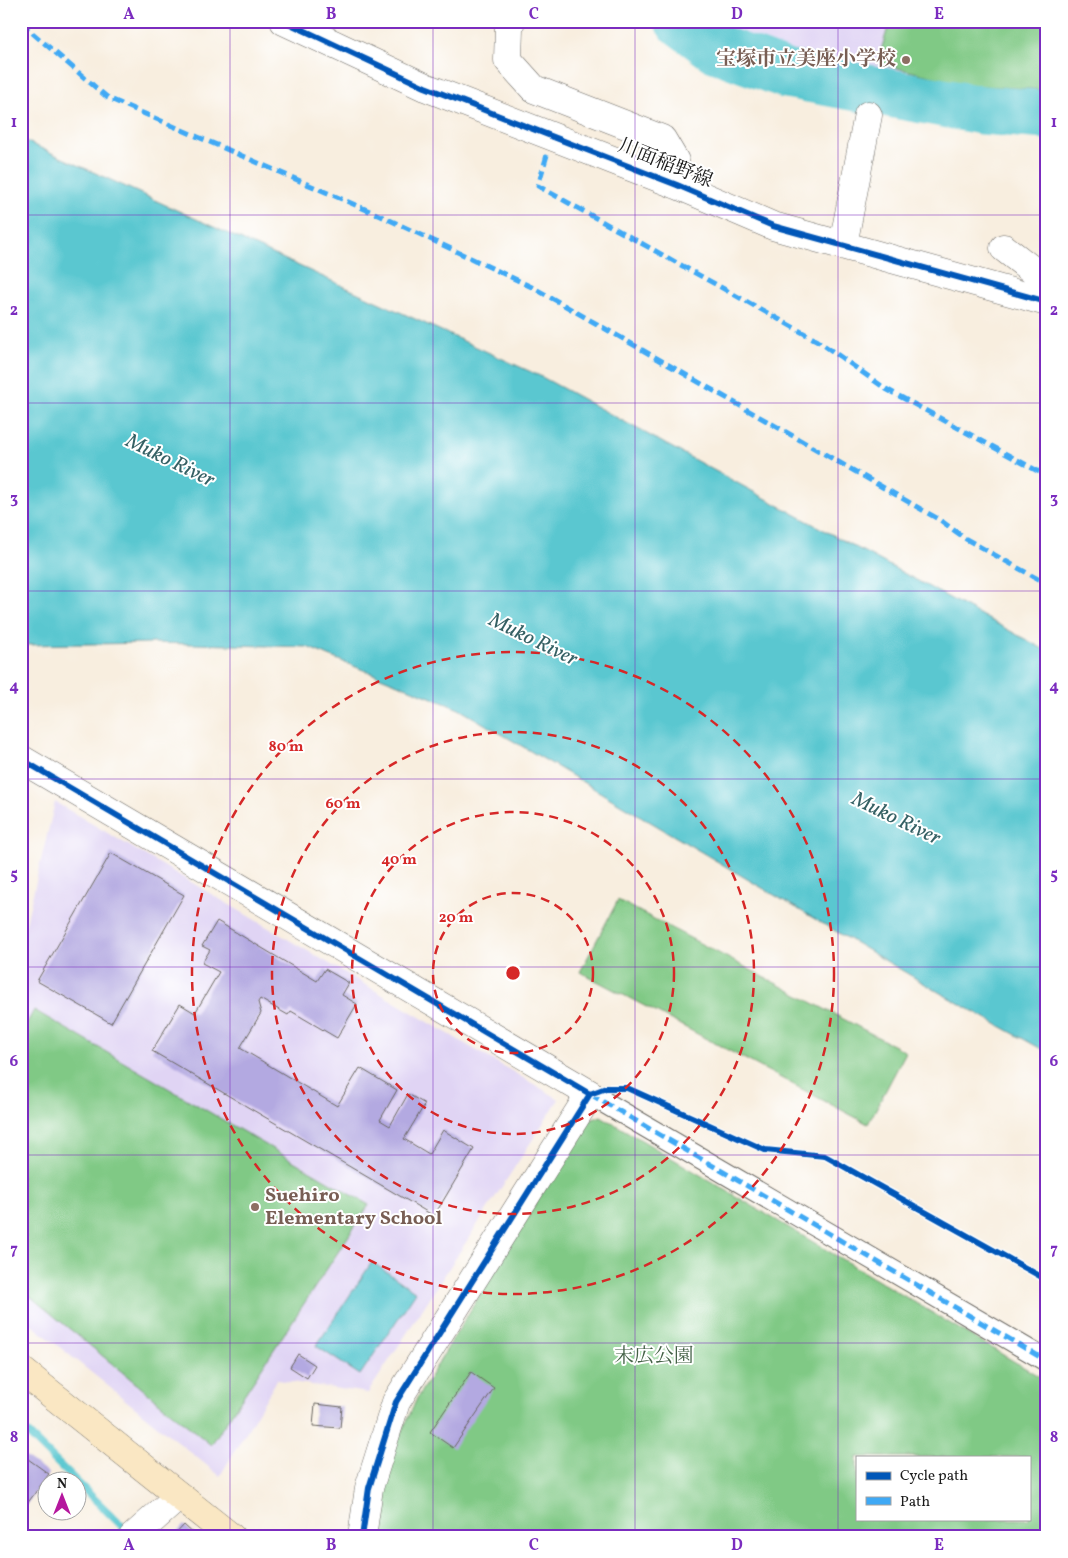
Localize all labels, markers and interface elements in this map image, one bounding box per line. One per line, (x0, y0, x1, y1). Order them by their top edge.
text: A (123, 4, 135, 26)
text: B (326, 4, 337, 26)
text: C (529, 4, 539, 26)
text: D (731, 4, 743, 26)
text: E (934, 4, 944, 26)
place label: 宝塚市立美座小学校 (716, 46, 896, 74)
marker: 宝塚市立美座小学校 (900, 54, 912, 66)
text: 1 (11, 112, 17, 134)
text: 1 (1051, 112, 1057, 134)
street label: 川面稲野線 (613, 132, 717, 196)
text: 2 (10, 300, 18, 322)
text: 2 (1050, 300, 1058, 322)
water label: Muko River (120, 427, 219, 495)
text: 3 (10, 488, 18, 510)
text: 3 (1050, 488, 1058, 510)
water label: Muko River (483, 606, 582, 674)
text: 4 (9, 676, 19, 698)
text: 4 (1049, 676, 1059, 698)
text: 80 m (269, 737, 304, 758)
water label: Muko River (846, 785, 945, 853)
text: 60 m (326, 794, 361, 815)
text: 40 m (381, 850, 417, 871)
text: 5 (10, 864, 18, 886)
text: 5 (1050, 864, 1058, 886)
text: 20 m (439, 908, 474, 929)
centre of rings (504, 964, 522, 982)
text: 6 (10, 1051, 19, 1073)
text: 6 (1050, 1051, 1059, 1073)
place label: Suehiro Elementary School (265, 1182, 442, 1233)
marker: Suehiro Elementary School (249, 1201, 261, 1213)
text: 7 (10, 1239, 18, 1261)
text: 7 (1050, 1239, 1058, 1261)
park label: 末広公園 (614, 1343, 694, 1371)
text: 8 (10, 1427, 18, 1449)
text: 8 (1050, 1427, 1058, 1449)
legend (856, 1456, 1030, 1520)
text: Cycle path (900, 1466, 968, 1487)
north arrow (38, 1470, 88, 1520)
text: N (57, 1475, 67, 1494)
text: Path (900, 1492, 930, 1513)
text: A (123, 1535, 135, 1557)
text: B (326, 1535, 337, 1557)
text: C (529, 1535, 539, 1557)
text: D (731, 1535, 743, 1557)
text: E (934, 1535, 944, 1557)

